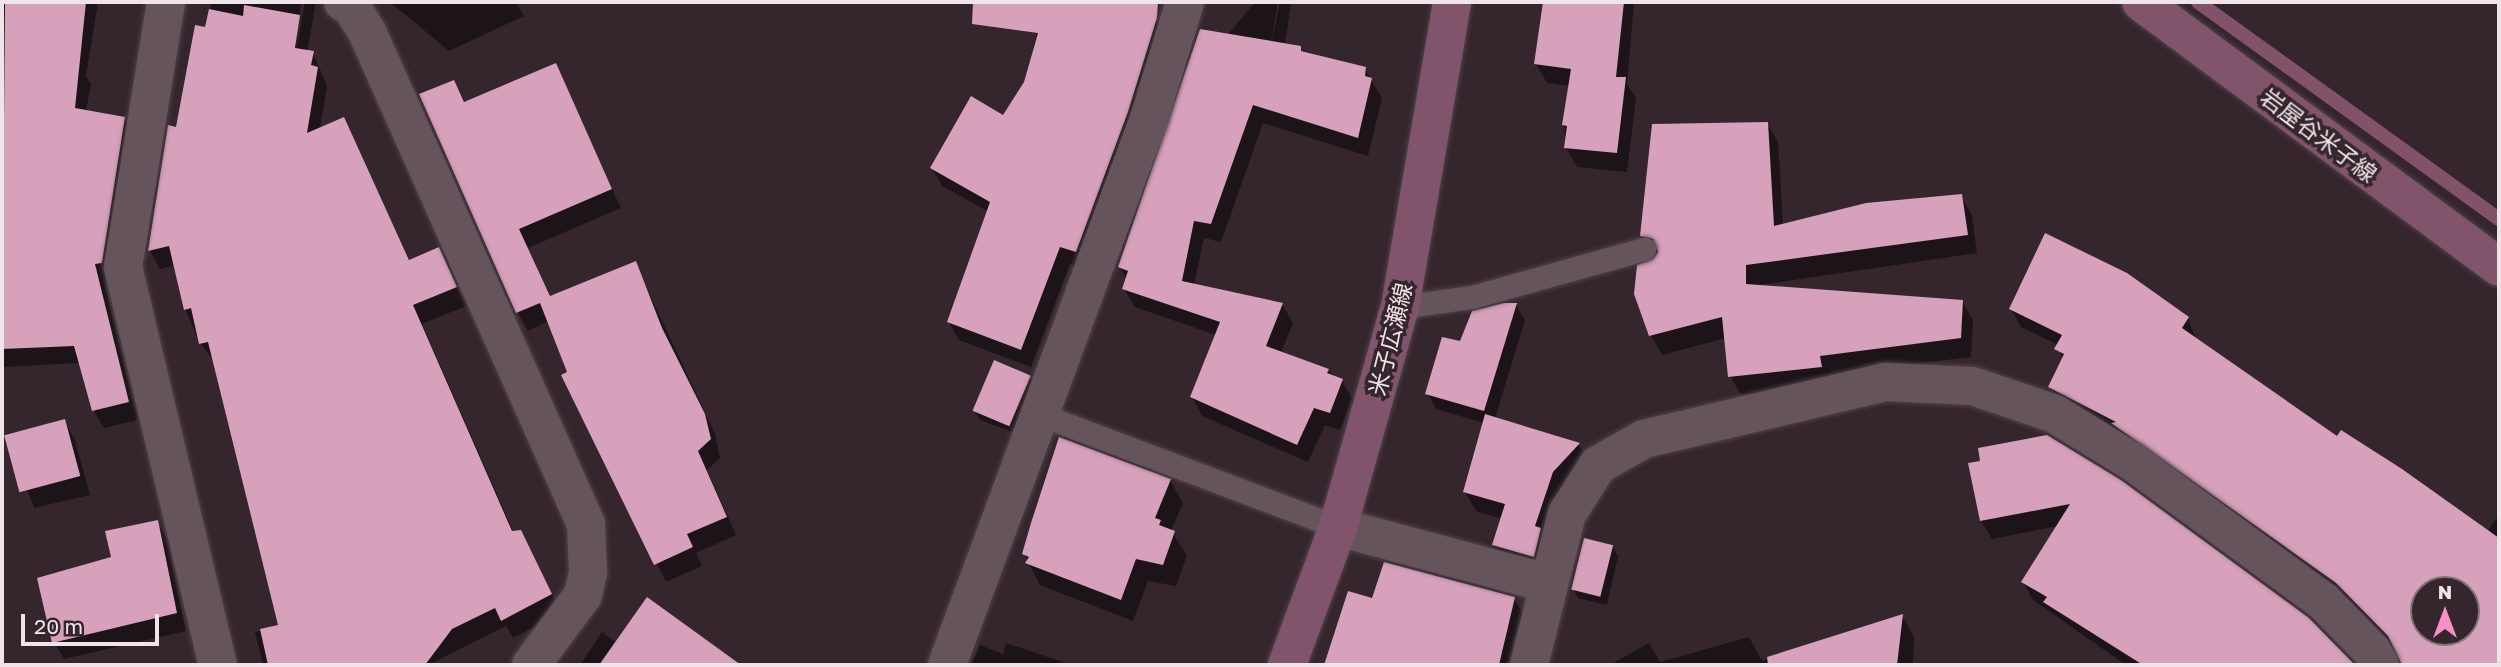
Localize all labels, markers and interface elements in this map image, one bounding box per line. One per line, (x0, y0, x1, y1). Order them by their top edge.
street label: 岩屋谷米子線 (2256, 82, 2382, 188)
street label: 米子広瀬線 (1363, 280, 1417, 398)
north arrow (2410, 576, 2480, 646)
text: N (2438, 580, 2452, 603)
scale bar (24, 600, 163, 644)
text: 20 m (34, 613, 83, 639)

